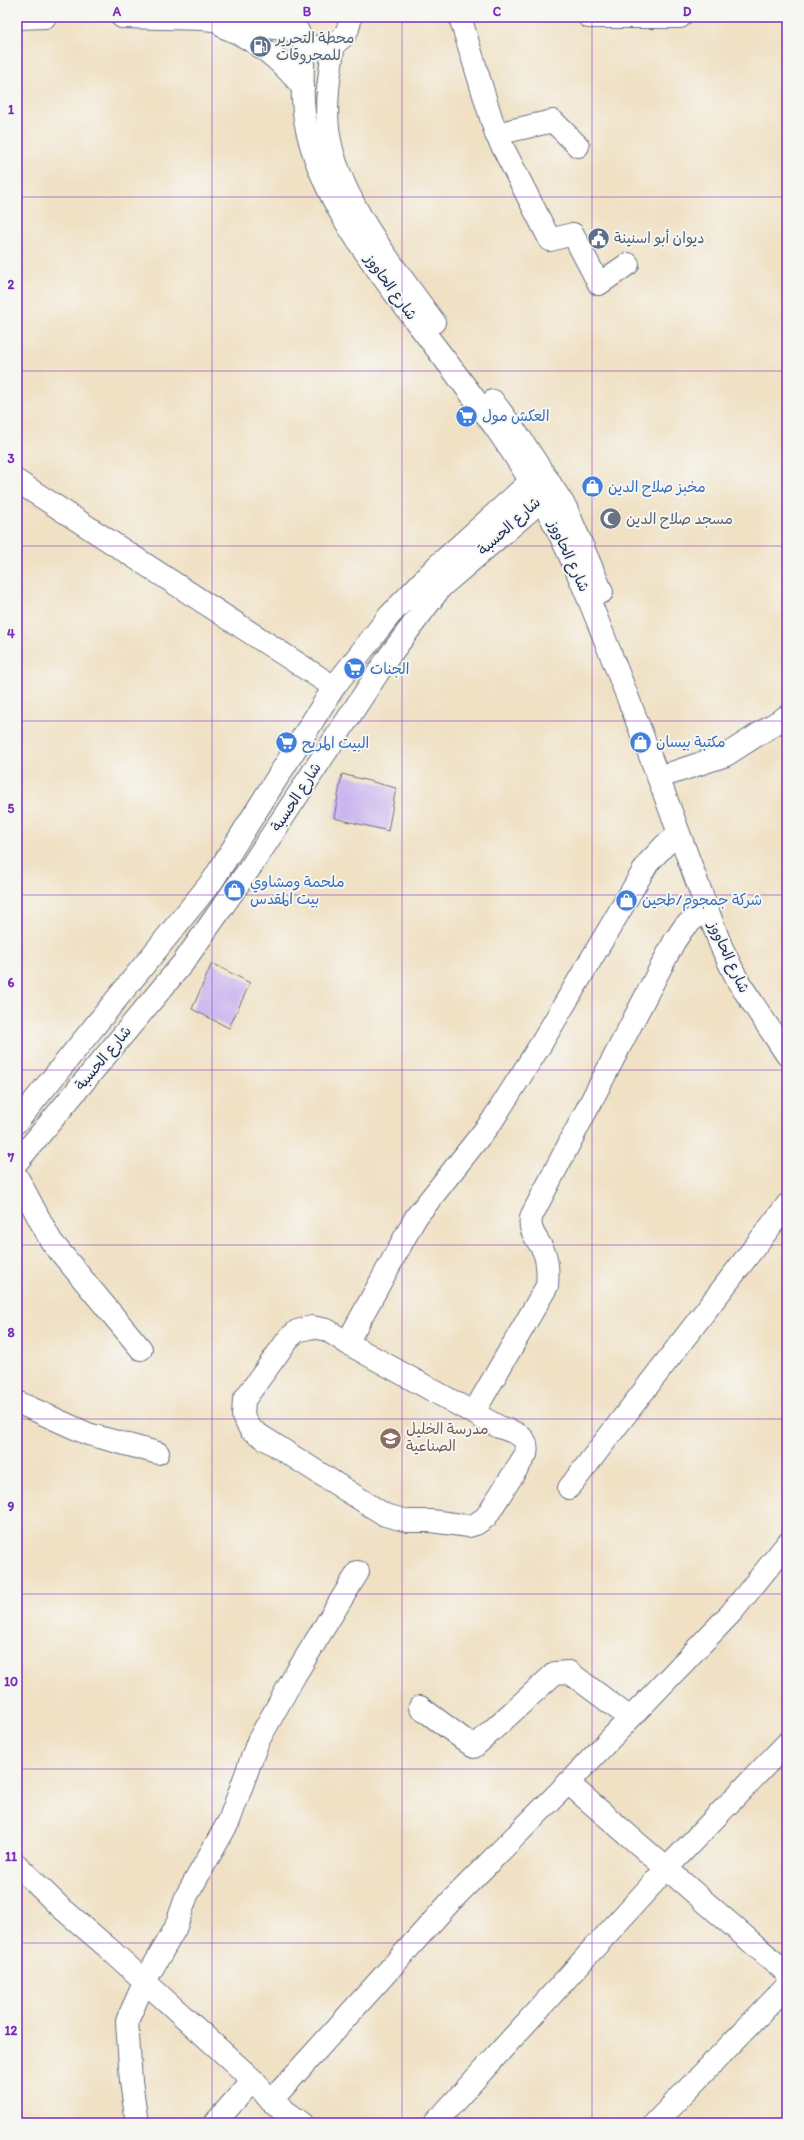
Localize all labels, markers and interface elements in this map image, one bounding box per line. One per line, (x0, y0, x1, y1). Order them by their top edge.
text: A (112, 4, 122, 19)
text: B (303, 4, 312, 19)
text: C (493, 4, 502, 19)
text: D (683, 4, 692, 19)
place label: محطة التحرير للمحروقات (274, 29, 355, 65)
fuel station icon: محطة التحرير للمحروقات (248, 34, 274, 60)
text: 1 (8, 102, 14, 117)
public building icon: ديوان أبو اسنينة (585, 225, 611, 251)
place label: ديوان أبو اسنينة (614, 229, 705, 247)
street label: شارع الحاووز (360, 250, 421, 324)
text: 2 (8, 277, 15, 292)
supermarket icon: العكش مول (454, 403, 480, 429)
place label: العكش مول (482, 407, 550, 425)
text: 3 (7, 451, 15, 466)
shop icon: مخبز صلاح الدين (580, 474, 606, 500)
place label: مخبز صلاح الدين (608, 478, 706, 497)
street label: شارع الحسبة (474, 493, 545, 560)
mosque icon: مسجد صلاح الدين (597, 506, 623, 532)
place label: مسجد صلاح الدين (626, 510, 733, 529)
street label: شارع الحاووز (543, 516, 593, 595)
text: 4 (7, 626, 15, 641)
supermarket icon: الجنات (341, 656, 367, 682)
place label: الجنات (370, 660, 409, 678)
shop icon: مكتبة بيسان (627, 729, 653, 755)
supermarket icon: البيت المريح (273, 730, 299, 756)
place label: مكتبة بيسان (656, 733, 725, 751)
place label: البيت المريح (302, 734, 369, 753)
street label: شارع الحسبة (267, 759, 326, 835)
text: 5 (8, 801, 15, 816)
place label: ملحمة ومشاوي بيت المقدس (250, 873, 345, 908)
shop icon: ملحمة ومشاوي بيت المقدس (221, 878, 247, 904)
shop icon: شركة جمجوم/طحين (613, 887, 639, 913)
place label: شركة جمجوم/طحين (642, 891, 762, 912)
street label: شارع الحاووز (703, 917, 753, 996)
text: 6 (8, 975, 15, 990)
street label: شارع الحسبة (71, 1022, 136, 1094)
text: 7 (7, 1150, 15, 1165)
text: 8 (7, 1325, 15, 1340)
place label: مدرسة الخليل الصناعية (406, 1420, 489, 1455)
school or university icon: مدرسة الخليل الصناعية (377, 1425, 403, 1451)
text: 9 (8, 1499, 15, 1514)
text: 10 (4, 1674, 18, 1689)
text: 11 (5, 1849, 17, 1864)
text: 12 (5, 2023, 18, 2038)

